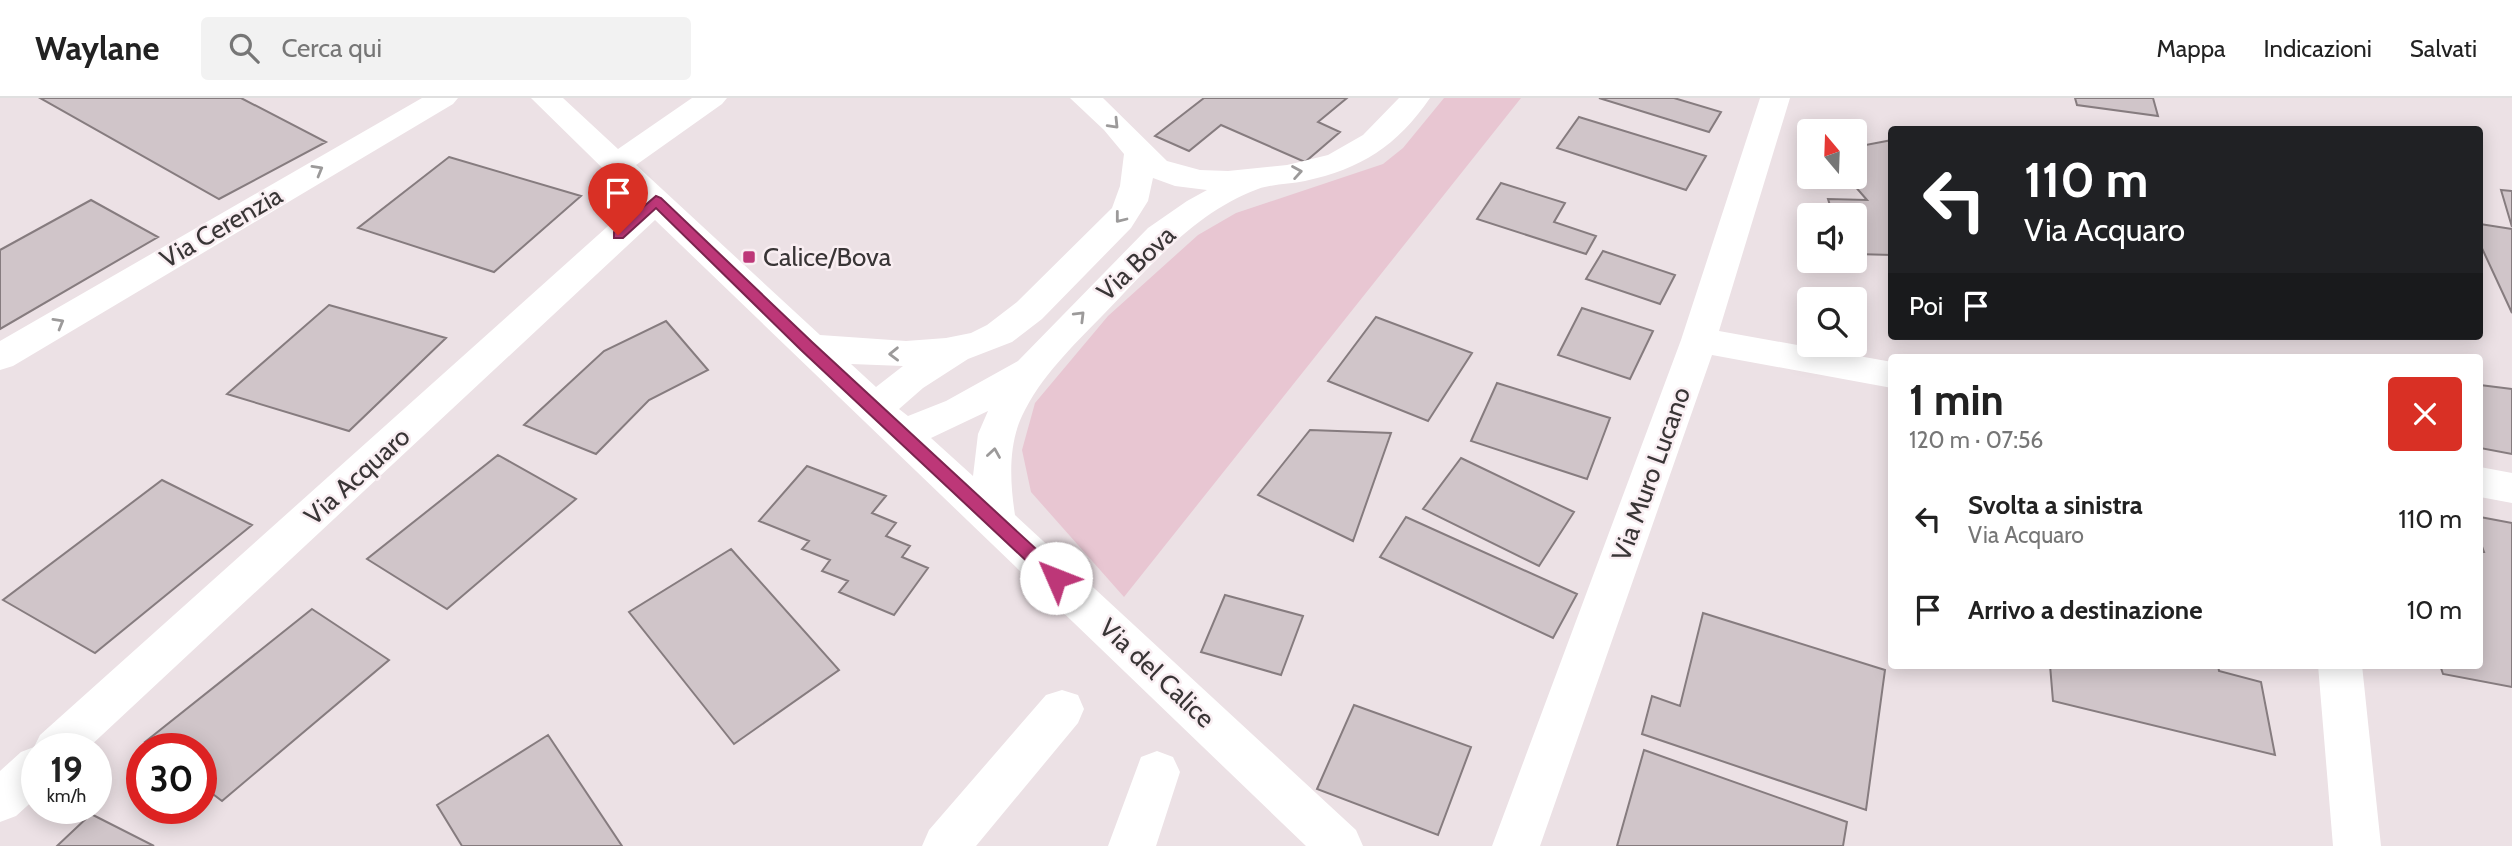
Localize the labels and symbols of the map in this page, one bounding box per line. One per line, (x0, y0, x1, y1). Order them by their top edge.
one-way arrow (1106, 116, 1119, 129)
north arrow (1797, 119, 1867, 189)
pin (588, 163, 648, 235)
one-way arrow (1291, 165, 1303, 180)
one-way arrow (311, 166, 324, 179)
street label: Via Cerenzia (154, 179, 288, 275)
one-way arrow (1116, 210, 1129, 222)
street label: Via Bova (1090, 218, 1182, 307)
place label: Calice/Bova (763, 241, 892, 273)
marker: Calice/Bova (741, 249, 757, 265)
one-way arrow (1072, 312, 1084, 324)
one-way arrow (51, 318, 64, 331)
one-way arrow (888, 346, 898, 362)
street label: Via Muro Lucano (1605, 383, 1697, 565)
street label: Via Acquaro (298, 420, 416, 532)
one-way arrow (986, 447, 1001, 459)
position arrow (1019, 541, 1093, 615)
street label: Via del Calice (1093, 612, 1221, 734)
speed limit sign: 30 (126, 733, 217, 824)

